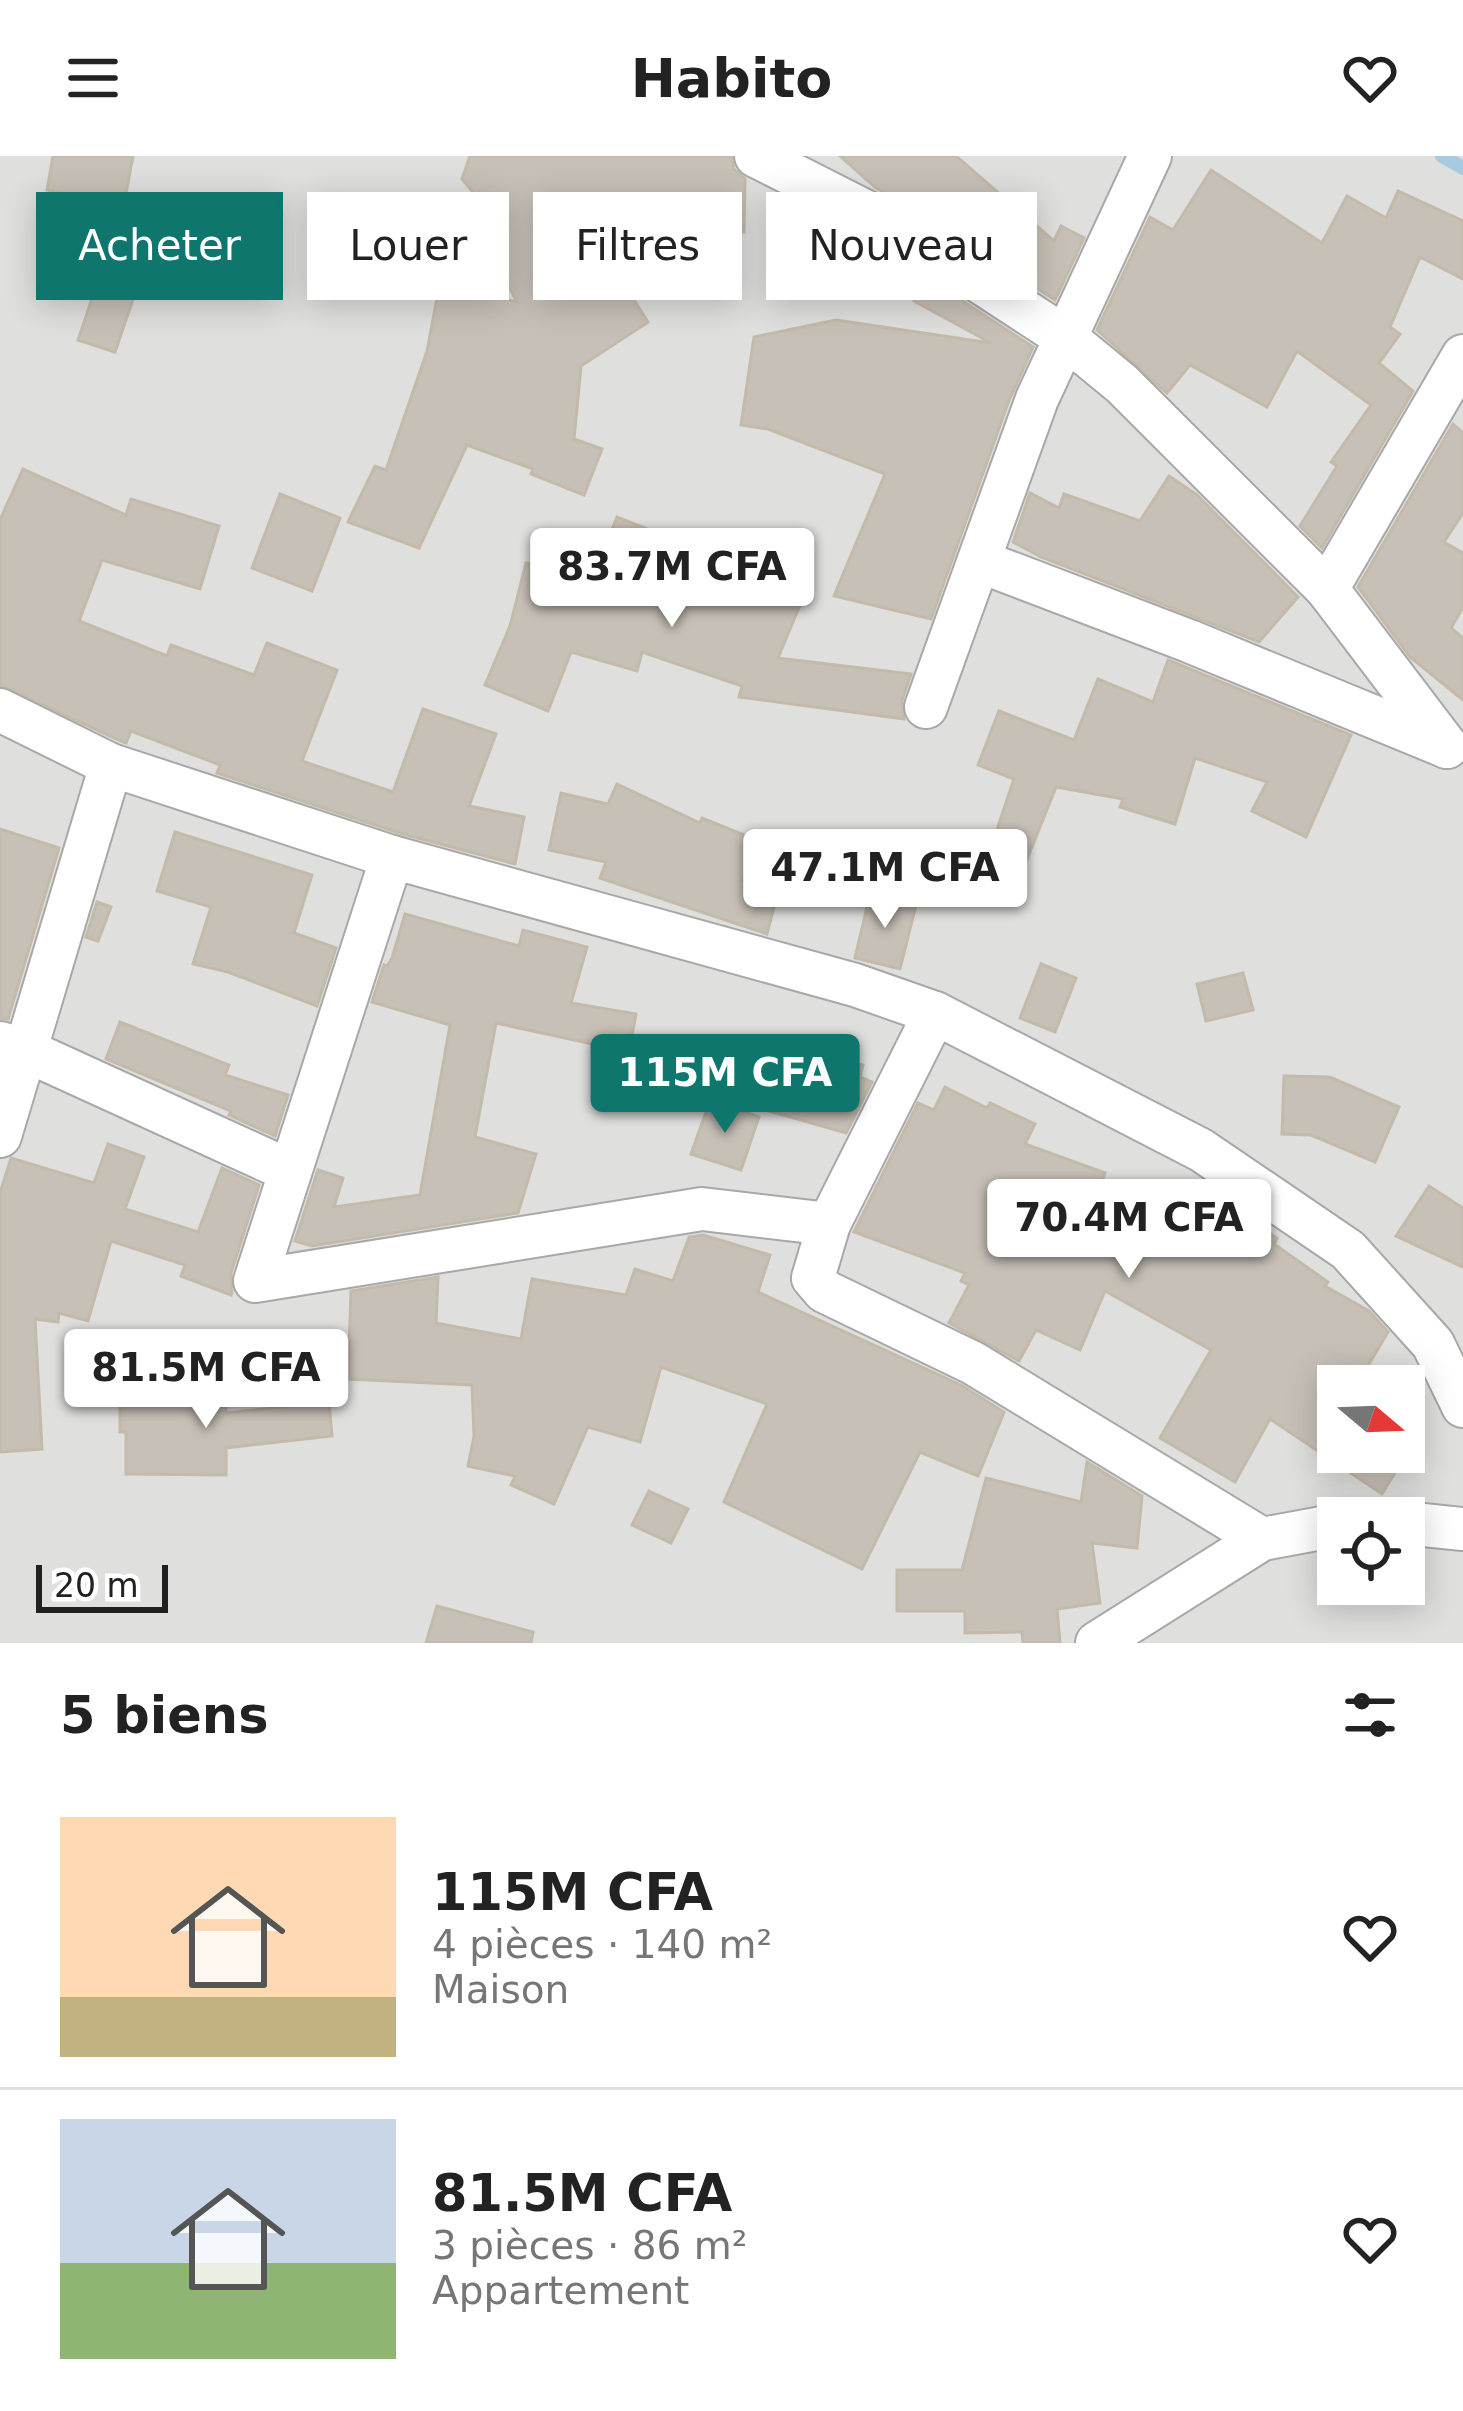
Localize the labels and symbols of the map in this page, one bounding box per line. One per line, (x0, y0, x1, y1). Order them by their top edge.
pin: 83.7M CFA (535, 528, 809, 630)
pin: 47.1M CFA (748, 829, 1022, 931)
pin: 115M CFA (601, 1034, 849, 1136)
pin: 70.4M CFA (992, 1179, 1266, 1281)
pin: 81.5M CFA (69, 1329, 343, 1431)
north arrow (1317, 1365, 1425, 1473)
scale bar (36, 1559, 168, 1612)

